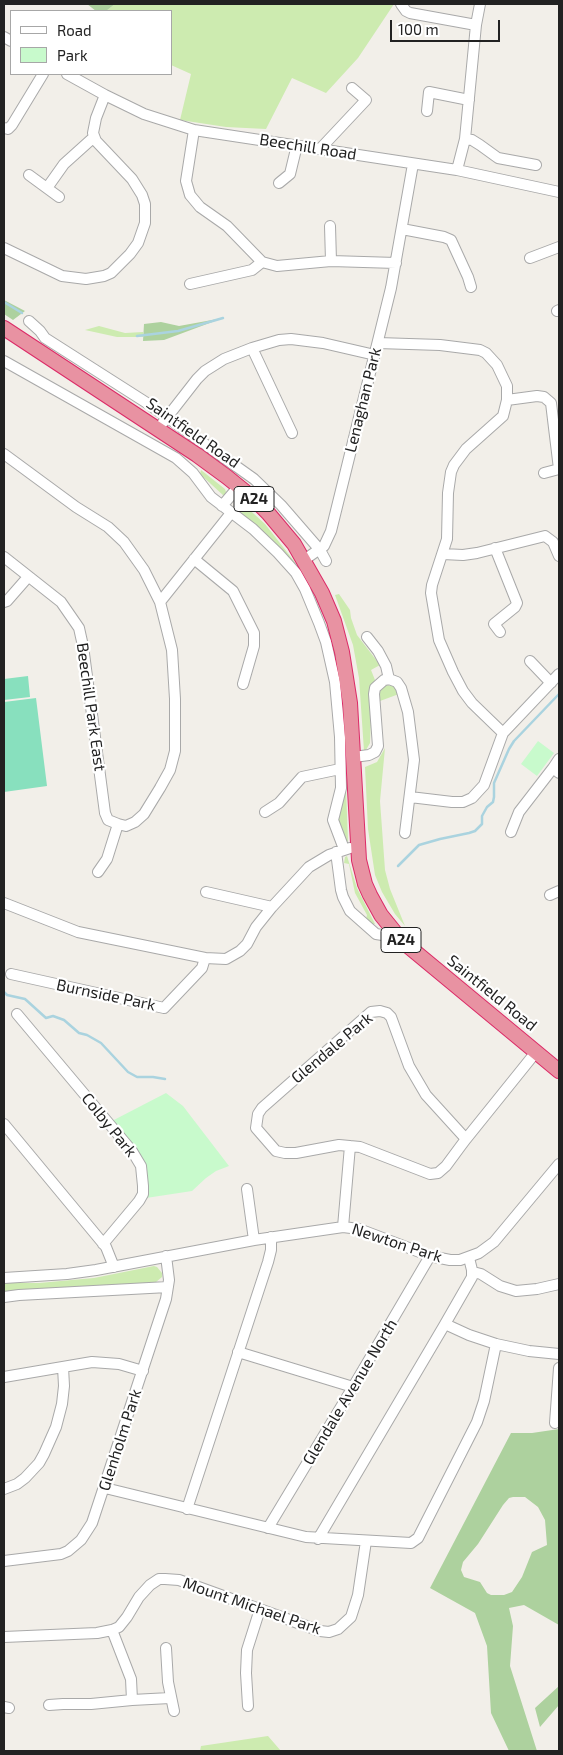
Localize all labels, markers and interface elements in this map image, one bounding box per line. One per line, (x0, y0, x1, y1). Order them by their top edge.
legend (10, 10, 172, 75)
scale bar (393, 10, 503, 42)
text: 100 m (398, 20, 439, 38)
text: Road (57, 21, 92, 39)
text: Park (57, 46, 88, 64)
street label: Beechill Road (258, 130, 358, 164)
street label: Lenaghan Park (341, 346, 385, 454)
street label: Saintfield Road (143, 394, 243, 472)
road number: A24 (234, 486, 274, 512)
street label: Beechill Park East (72, 642, 110, 772)
road number: A24 (381, 928, 421, 952)
street label: Saintfield Road (443, 951, 541, 1035)
street label: Burnside Park (55, 975, 157, 1015)
street label: Glendale Park (287, 1008, 377, 1088)
street label: Colby Park (77, 1089, 141, 1161)
street label: Newton Park (349, 1219, 445, 1267)
street label: Glendale Avenue North (299, 1316, 401, 1468)
street label: Glenholm Park (94, 1387, 146, 1493)
street label: Mount Michael Park (180, 1573, 324, 1639)

